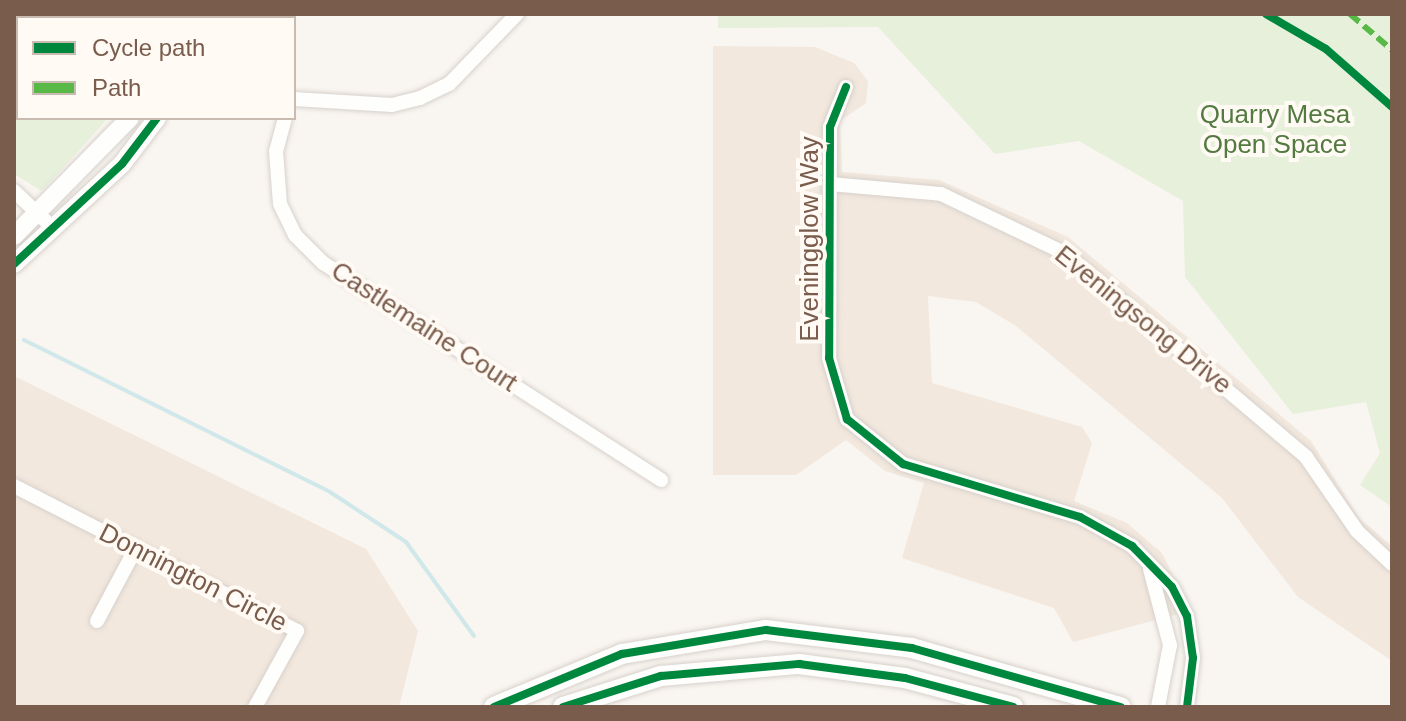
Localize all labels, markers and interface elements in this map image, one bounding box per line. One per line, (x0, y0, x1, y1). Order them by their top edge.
legend (16, 16, 296, 120)
text: Cycle path (92, 34, 205, 61)
text: Path (92, 74, 141, 101)
park label: Quarry Mesa Open Space (1200, 99, 1350, 160)
street label: Eveningglow Way (794, 136, 826, 342)
street label: Eveningsong Drive (1048, 239, 1238, 401)
street label: Castlemaine Court (325, 255, 523, 399)
street label: Donnington Circle (94, 517, 292, 639)

